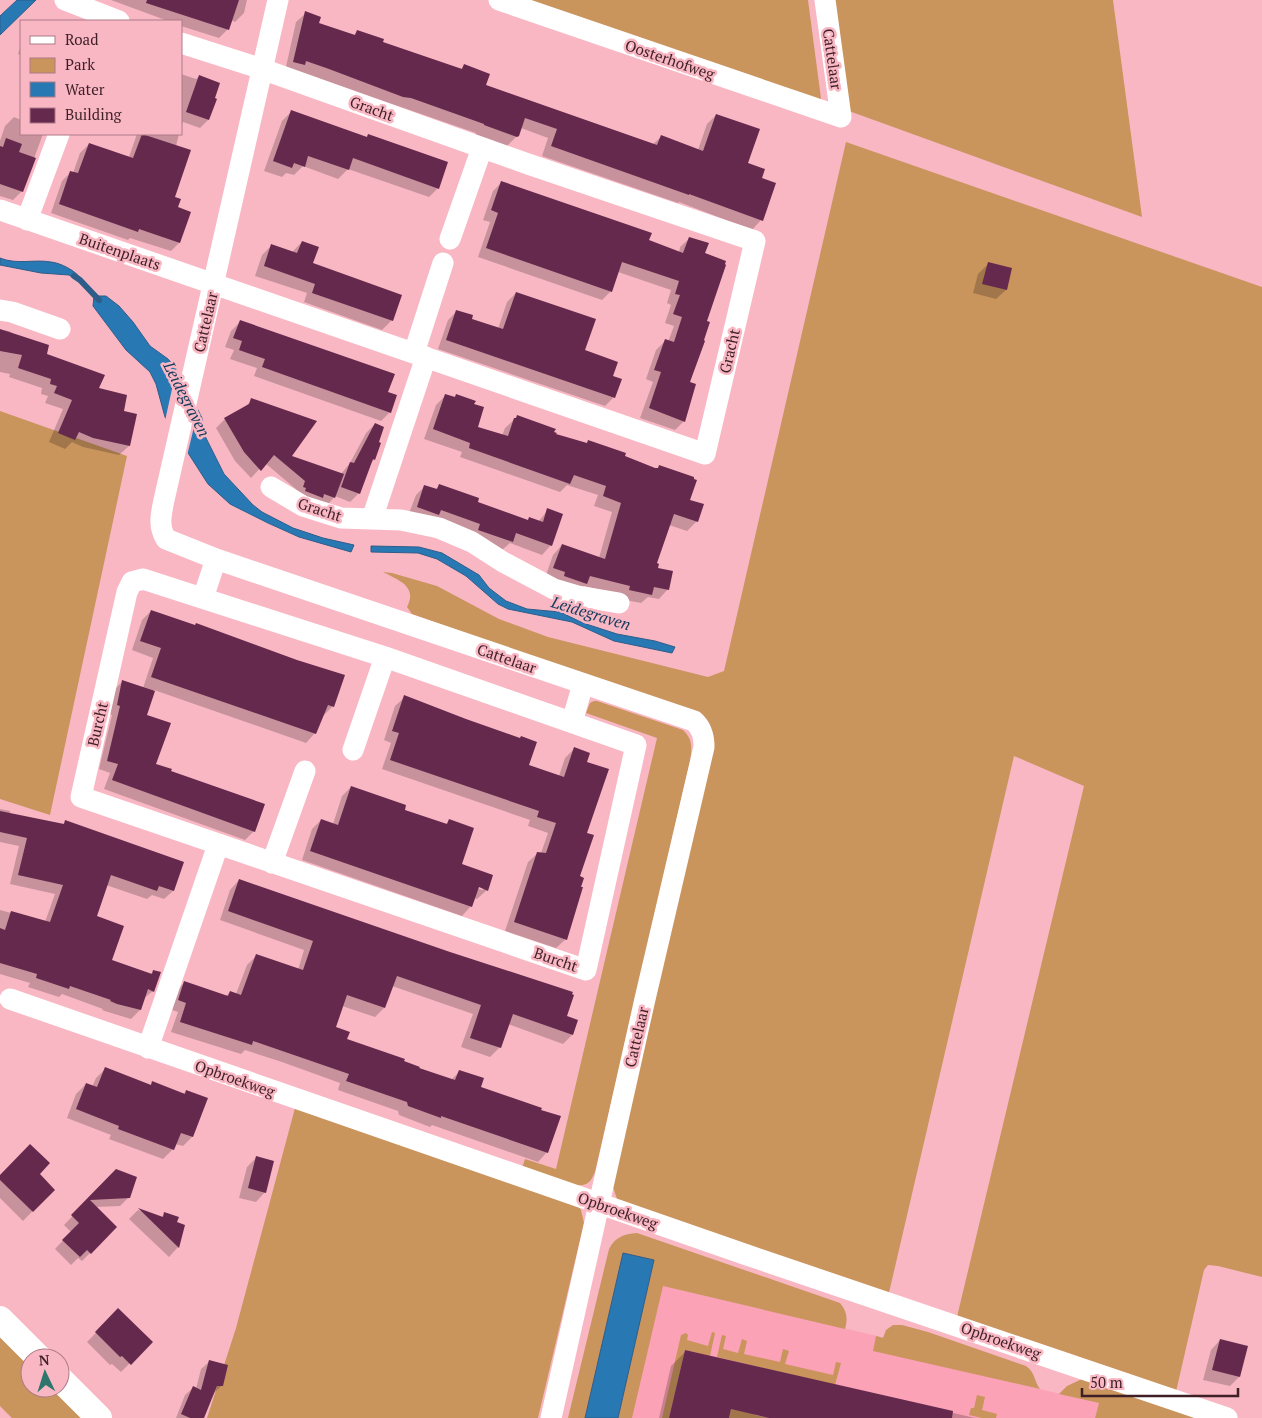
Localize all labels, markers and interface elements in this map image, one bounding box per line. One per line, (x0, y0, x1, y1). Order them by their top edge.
legend (20, 20, 182, 135)
street label: Cattelaar (819, 27, 847, 91)
text: Road (65, 29, 98, 49)
street label: Oosterhofweg (623, 34, 718, 84)
text: Park (65, 54, 95, 74)
text: Water (65, 79, 105, 99)
street label: Gracht (347, 91, 397, 125)
text: Building (65, 104, 123, 124)
street label: Buitenplaats (77, 228, 163, 274)
street label: Cattelaar (188, 290, 222, 354)
street label: Gracht (714, 326, 744, 375)
water label: Leidegraven (158, 357, 215, 440)
street label: Gracht (296, 493, 345, 526)
water label: Leidegraven (548, 590, 633, 635)
street label: Cattelaar (475, 639, 539, 678)
street label: Burcht (82, 699, 112, 748)
street label: Burcht (531, 942, 581, 976)
street label: Cattelaar (619, 1005, 653, 1069)
street label: Opbroekweg (192, 1055, 279, 1101)
street label: Opbroekweg (575, 1187, 662, 1233)
street label: Opbroekweg (958, 1317, 1045, 1363)
north arrow (20, 1348, 70, 1398)
text: N (38, 1350, 50, 1369)
scale bar (1082, 1366, 1238, 1398)
text: 50 m (1090, 1372, 1123, 1392)

